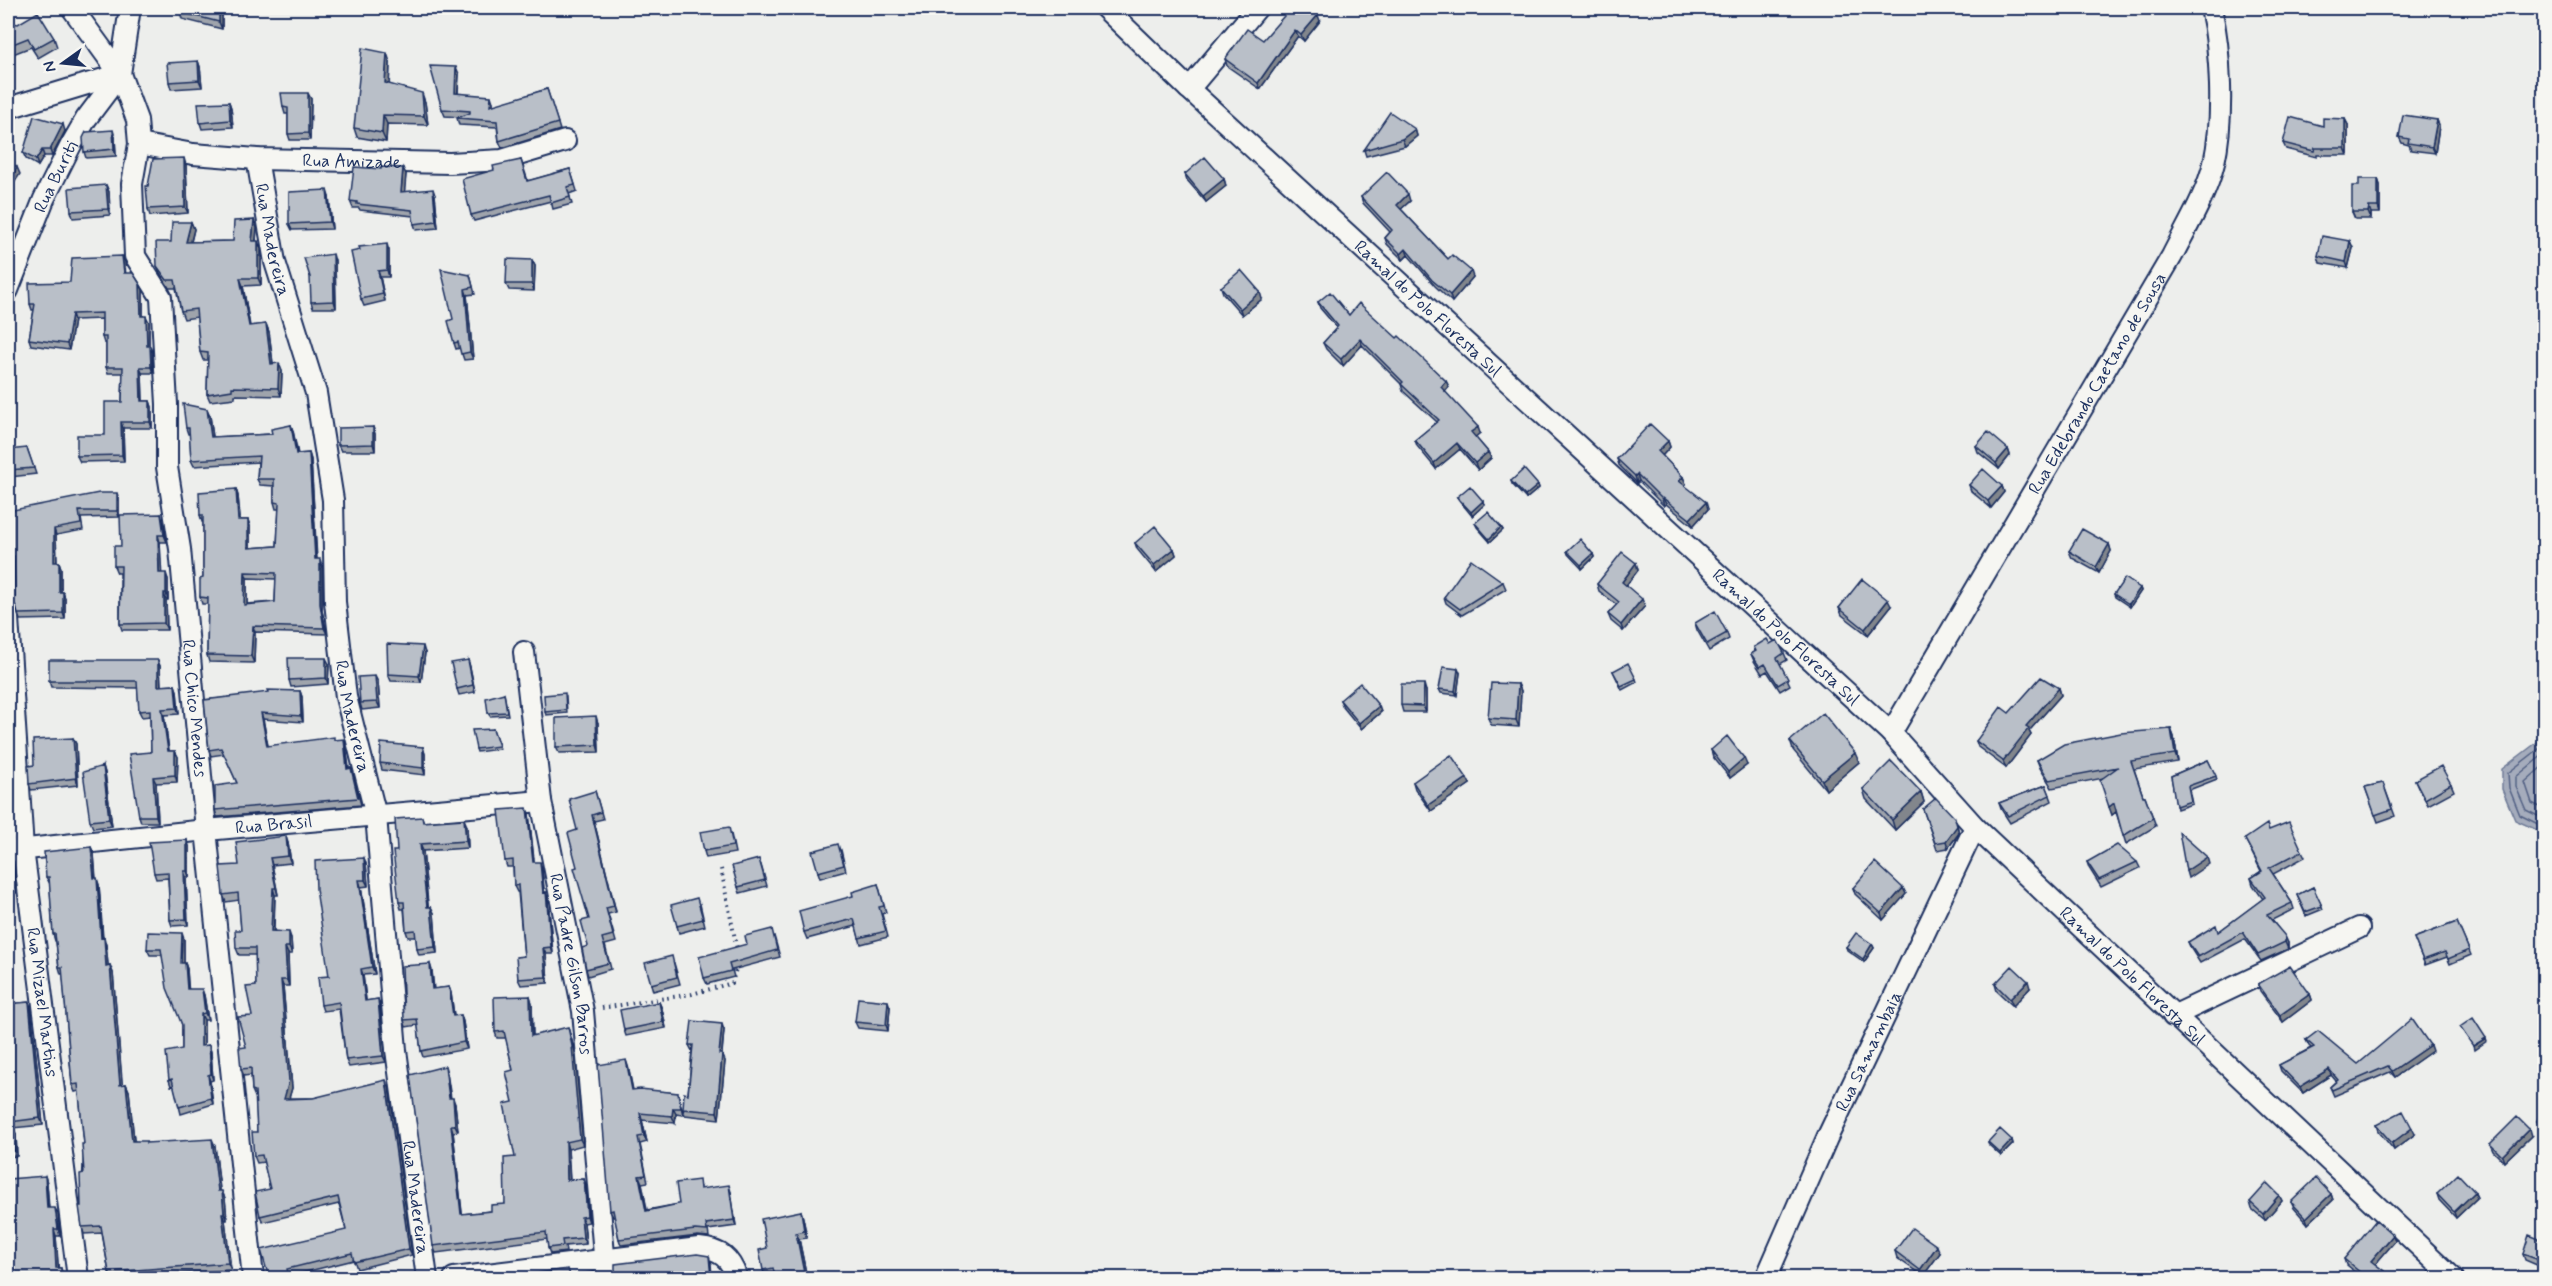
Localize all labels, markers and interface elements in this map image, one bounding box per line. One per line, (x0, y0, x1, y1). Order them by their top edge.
north arrow (33, 33, 93, 93)
text: N (38, 59, 61, 74)
street label: Rua Buriti (29, 137, 84, 216)
street label: Rua Amizade (302, 149, 402, 175)
street label: Rua Madereira (248, 182, 296, 299)
street label: Ramal do Polo Floresta Sul (1348, 235, 1506, 383)
street label: Rua Edebrando Caetano de Sousa (2023, 268, 2173, 499)
street label: Ramal do Polo Floresta Sul (1707, 564, 1864, 711)
street label: Rua Chico Mendes (175, 638, 212, 778)
street label: Rua Madereira (329, 659, 376, 775)
street label: Rua Brasil (234, 810, 313, 840)
street label: Rua Padre Gilson Barros (543, 872, 598, 1056)
street label: Ramal do Polo Floresta Sul (2054, 902, 2210, 1051)
street label: Rua Mizael Martins (20, 926, 63, 1079)
street label: Rua Samambaia (1830, 987, 1908, 1116)
street label: Rua Madereira (395, 1139, 435, 1256)

